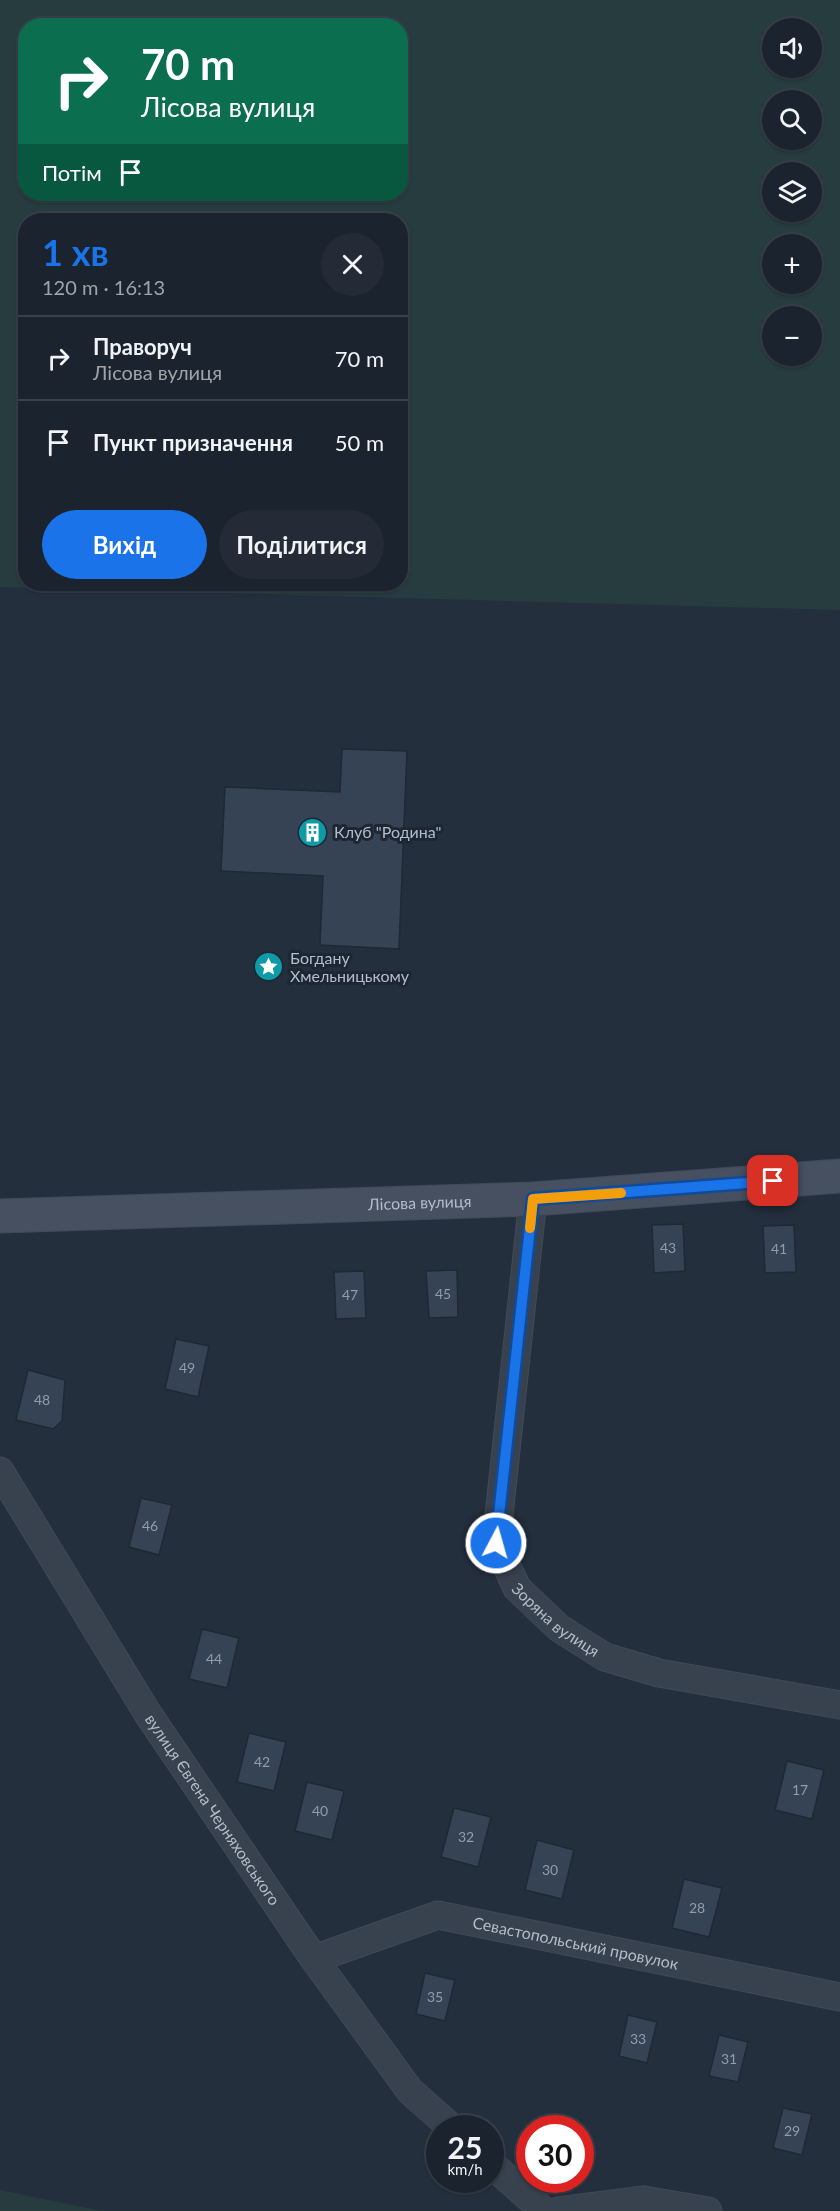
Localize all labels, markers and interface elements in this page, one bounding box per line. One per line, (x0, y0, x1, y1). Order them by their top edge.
map controls (762, 18, 822, 366)
button: sound (762, 18, 822, 78)
text: 70 m (141, 39, 235, 89)
icon: right (42, 42, 120, 120)
text: Лісова вулиця (141, 90, 315, 123)
button: search (762, 90, 822, 150)
icon: arrive (114, 156, 147, 189)
text: Потім (42, 159, 102, 186)
button: layers (762, 162, 822, 222)
text: 1 хв (42, 230, 109, 274)
button: close (321, 233, 384, 296)
button: + (762, 234, 822, 294)
text: 120 m · 16:13 (42, 275, 165, 299)
button: − (762, 306, 822, 366)
text: Праворуч (93, 333, 192, 360)
icon: right (42, 342, 75, 375)
text: 70 m (335, 345, 384, 372)
text: Лісова вулиця (93, 360, 222, 384)
icon: arrive (42, 426, 75, 459)
text: Пункт призначення (93, 429, 293, 456)
text: 50 m (335, 429, 384, 456)
button: Вихід (42, 510, 207, 579)
button: Поділитися (219, 510, 384, 579)
building icon: Клуб "Родина" (297, 816, 329, 848)
place label: Клуб "Родина" (334, 822, 441, 841)
place label: Богдану Хмельницькому (290, 948, 410, 985)
place icon: Богдану Хмельницькому (253, 951, 285, 983)
pin (747, 1155, 798, 1206)
icon: arrive (756, 1164, 789, 1197)
street label: Лісова вулиця (367, 1191, 472, 1213)
house number: 43 (660, 1239, 676, 1256)
house number: 41 (771, 1240, 787, 1257)
house number: 45 (435, 1285, 451, 1302)
house number: 47 (342, 1286, 358, 1303)
house number: 49 (179, 1359, 195, 1376)
house number: 48 (34, 1391, 50, 1408)
position arrow (464, 1511, 528, 1575)
house number: 46 (142, 1517, 158, 1534)
street label: Зоряна вулиця (508, 1578, 603, 1660)
house number: 44 (206, 1650, 222, 1667)
street label: вулиця Євгена Черняховського (142, 1710, 285, 1909)
house number: 42 (254, 1753, 270, 1770)
house number: 17 (792, 1781, 808, 1798)
house number: 40 (312, 1802, 328, 1819)
house number: 32 (458, 1828, 474, 1845)
house number: 30 (542, 1861, 558, 1878)
house number: 28 (689, 1899, 705, 1916)
street label: Севастопольський провулок (471, 1912, 681, 1973)
house number: 35 (427, 1988, 443, 2005)
house number: 33 (630, 2030, 646, 2047)
house number: 31 (721, 2050, 737, 2067)
speed limit sign: 30 (516, 2115, 594, 2193)
house number: 29 (784, 2122, 800, 2139)
text: 25 (448, 2129, 482, 2165)
text: km/h (447, 2160, 483, 2178)

